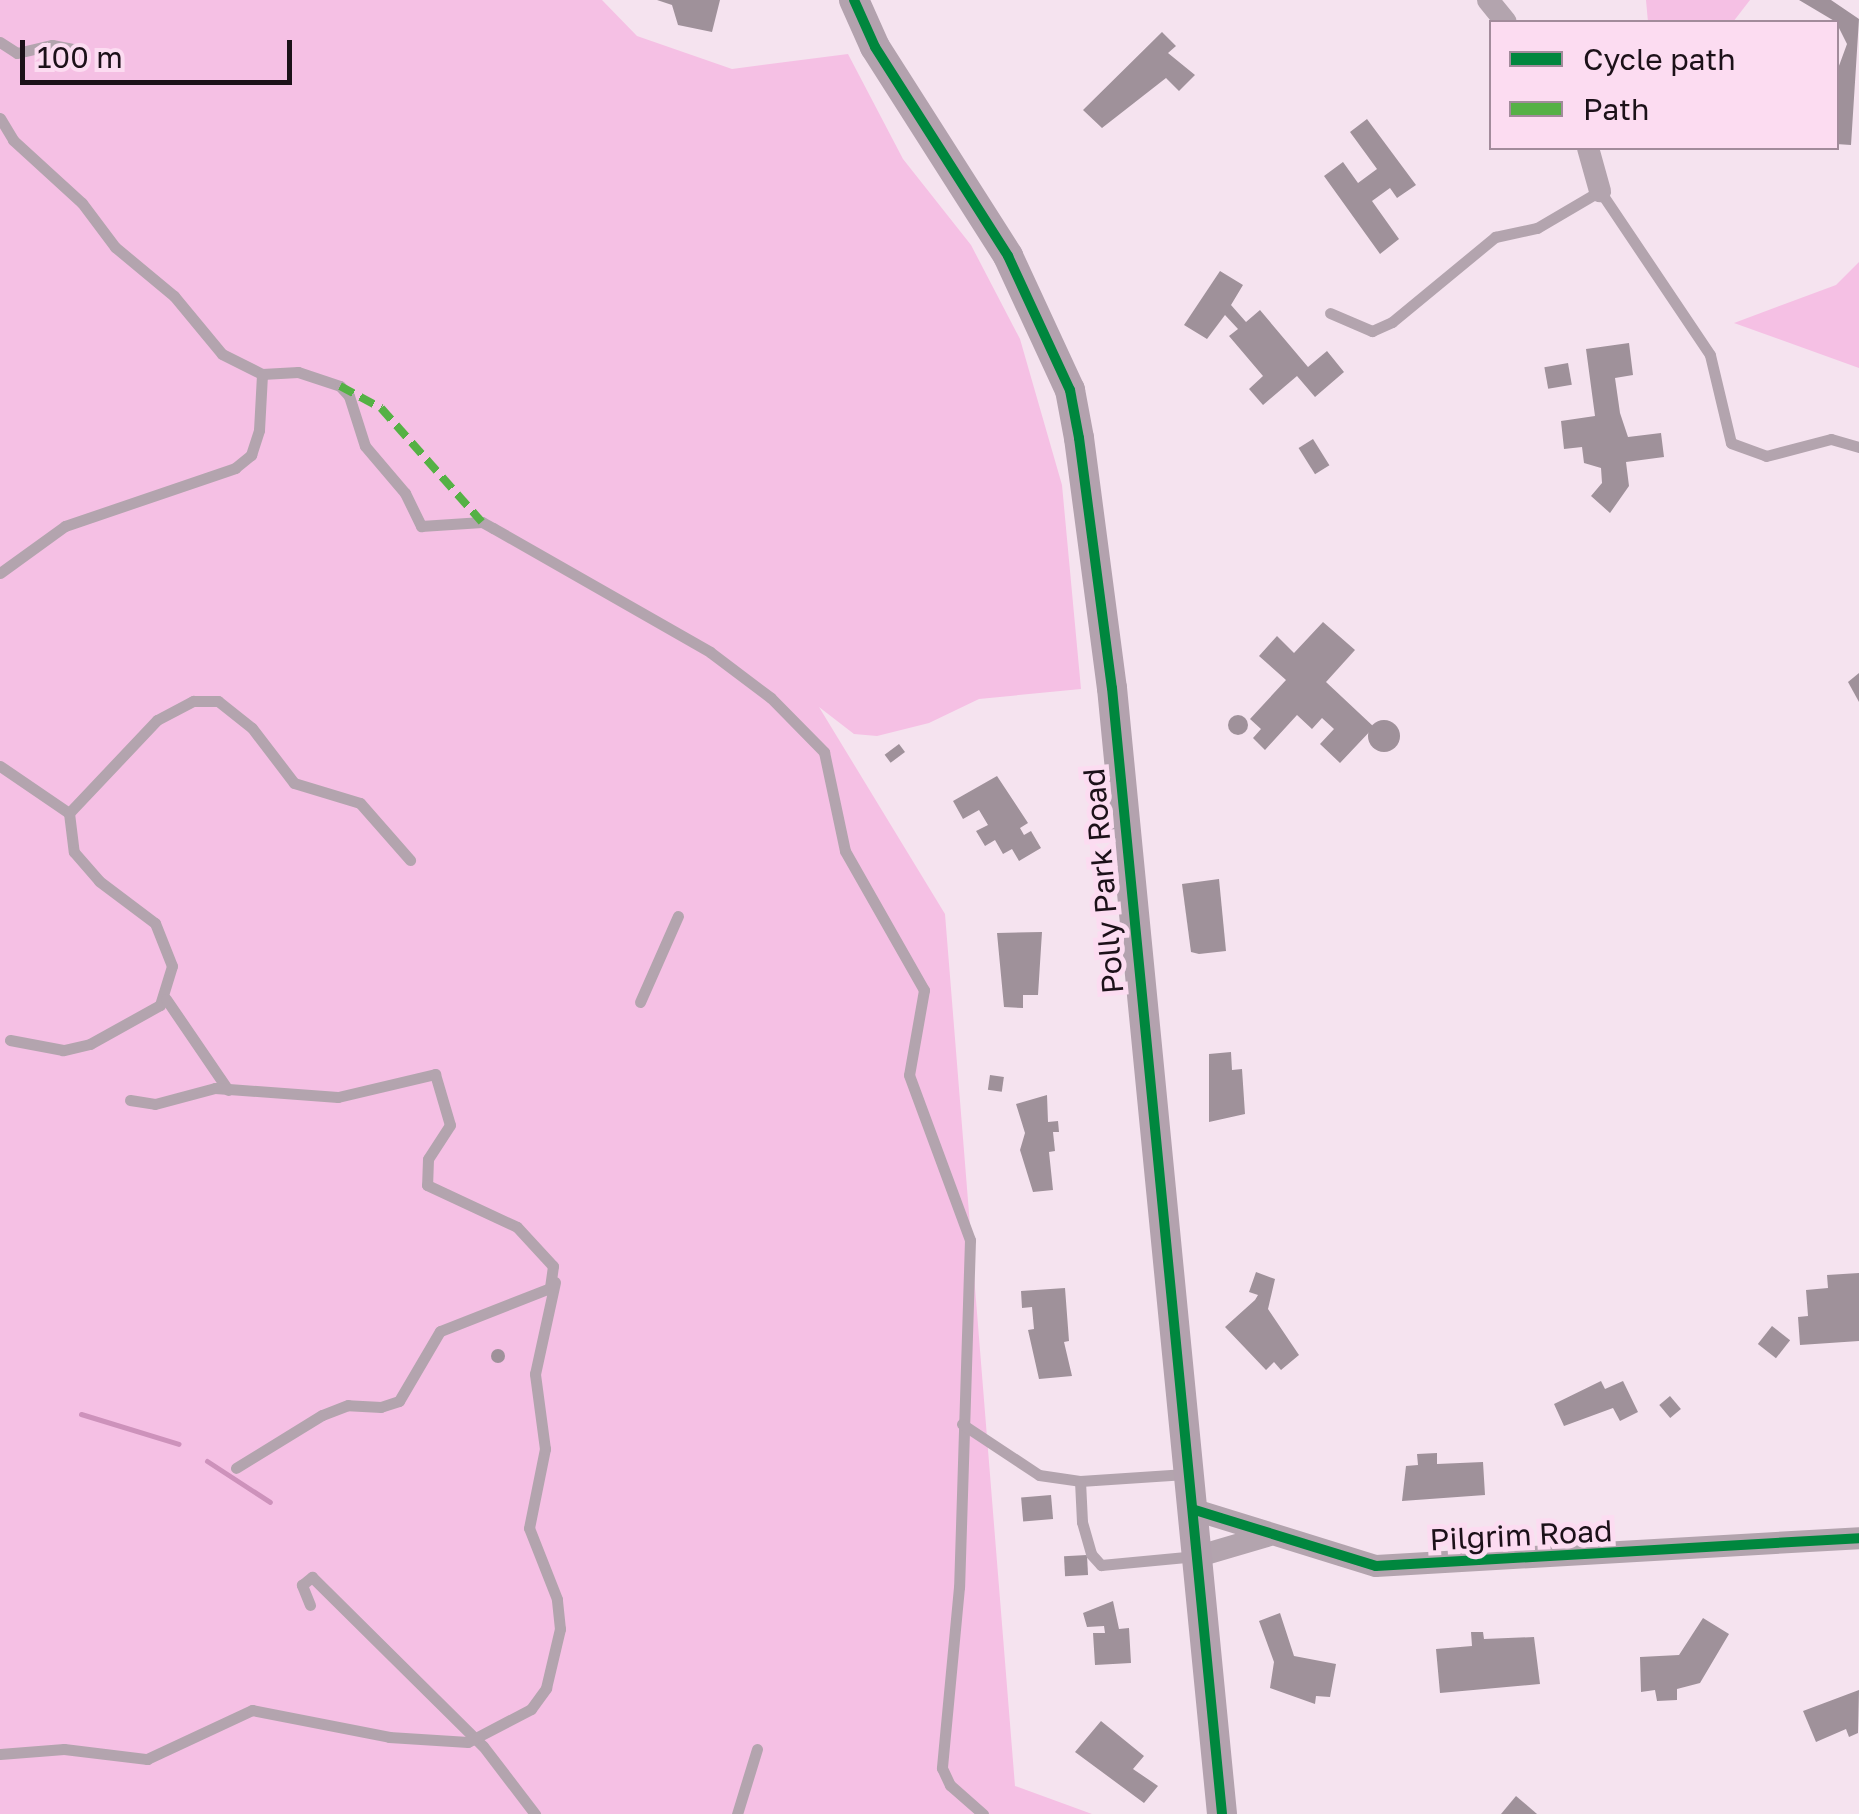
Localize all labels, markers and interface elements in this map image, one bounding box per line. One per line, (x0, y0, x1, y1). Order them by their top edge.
scale bar (25, 20, 298, 82)
legend (1489, 20, 1839, 150)
text: 100 m (37, 39, 123, 75)
text: Cycle path (1583, 41, 1736, 77)
text: Path (1583, 91, 1649, 127)
street label: Polly Park Road (1075, 767, 1131, 995)
street label: Pilgrim Road (1429, 1512, 1613, 1558)

